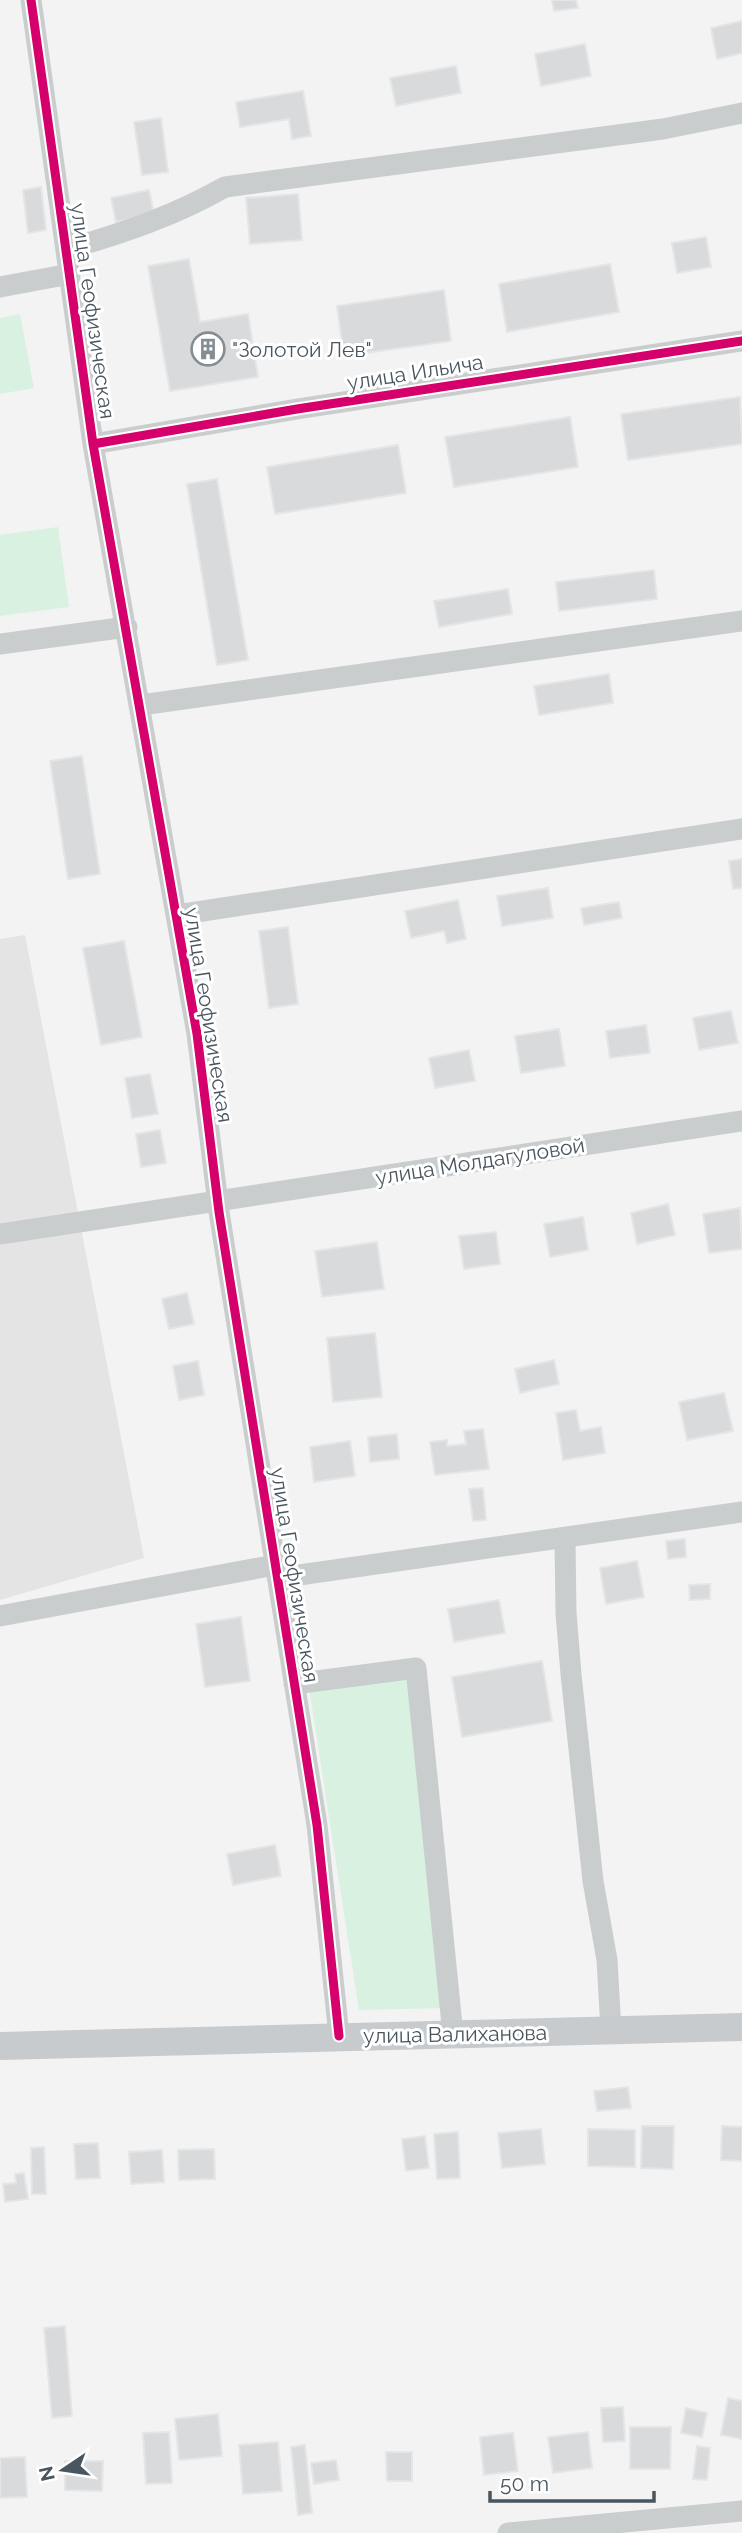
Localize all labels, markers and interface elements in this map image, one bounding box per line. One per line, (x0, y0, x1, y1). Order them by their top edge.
street label: улица Геофизическая (65, 202, 121, 420)
building icon: "Золотой Лев" (189, 330, 227, 368)
place label: "Золотой Лев" (232, 337, 372, 362)
street label: улица Ильича (345, 349, 485, 395)
street label: улица Геофизическая (180, 906, 238, 1124)
street label: улица Молдагуловой (374, 1132, 586, 1190)
street label: улица Геофизическая (266, 1466, 324, 1684)
street label: улица Валиханова (363, 2020, 547, 2048)
north arrow (28, 2435, 98, 2505)
scale bar (490, 2460, 654, 2504)
text: N (34, 2464, 59, 2483)
text: 50 m (500, 2471, 549, 2496)

